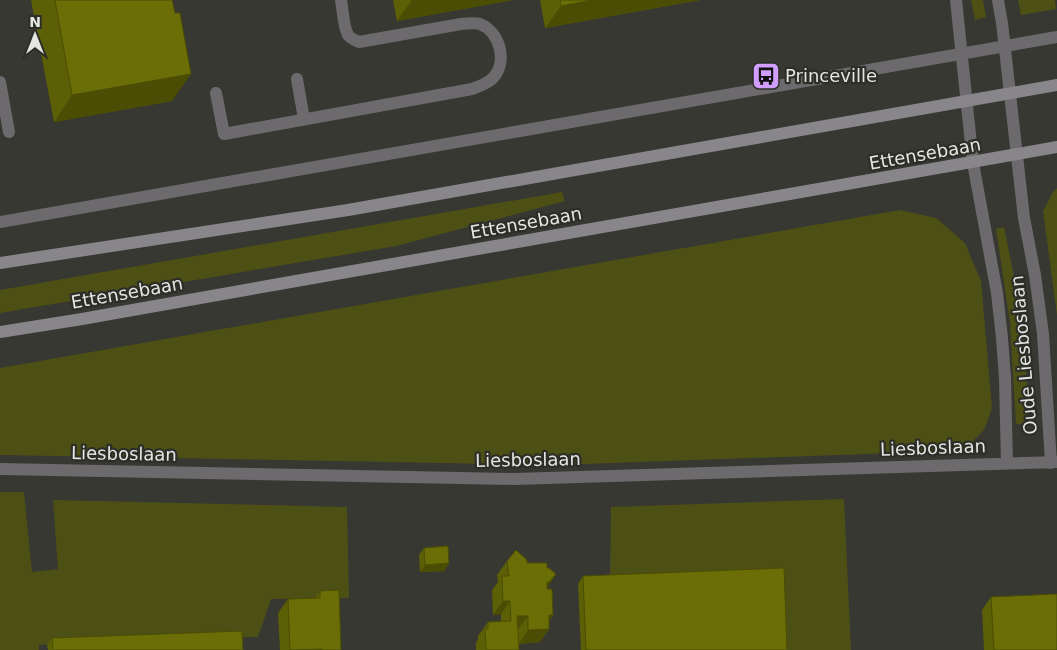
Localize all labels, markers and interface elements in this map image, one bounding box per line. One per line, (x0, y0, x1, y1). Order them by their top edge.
north arrow (10, 10, 60, 60)
text: N (29, 14, 41, 30)
bus stop icon: Princeville (751, 61, 781, 91)
place label: Princeville (785, 65, 877, 86)
street label: Ettensebaan (867, 133, 983, 174)
street label: Ettensebaan (468, 202, 584, 243)
street label: Ettensebaan (69, 272, 185, 313)
street label: Oude Liesboslaan (1006, 275, 1041, 435)
street label: Liesboslaan (880, 435, 986, 460)
street label: Liesboslaan (71, 442, 177, 465)
street label: Liesboslaan (475, 448, 581, 471)

